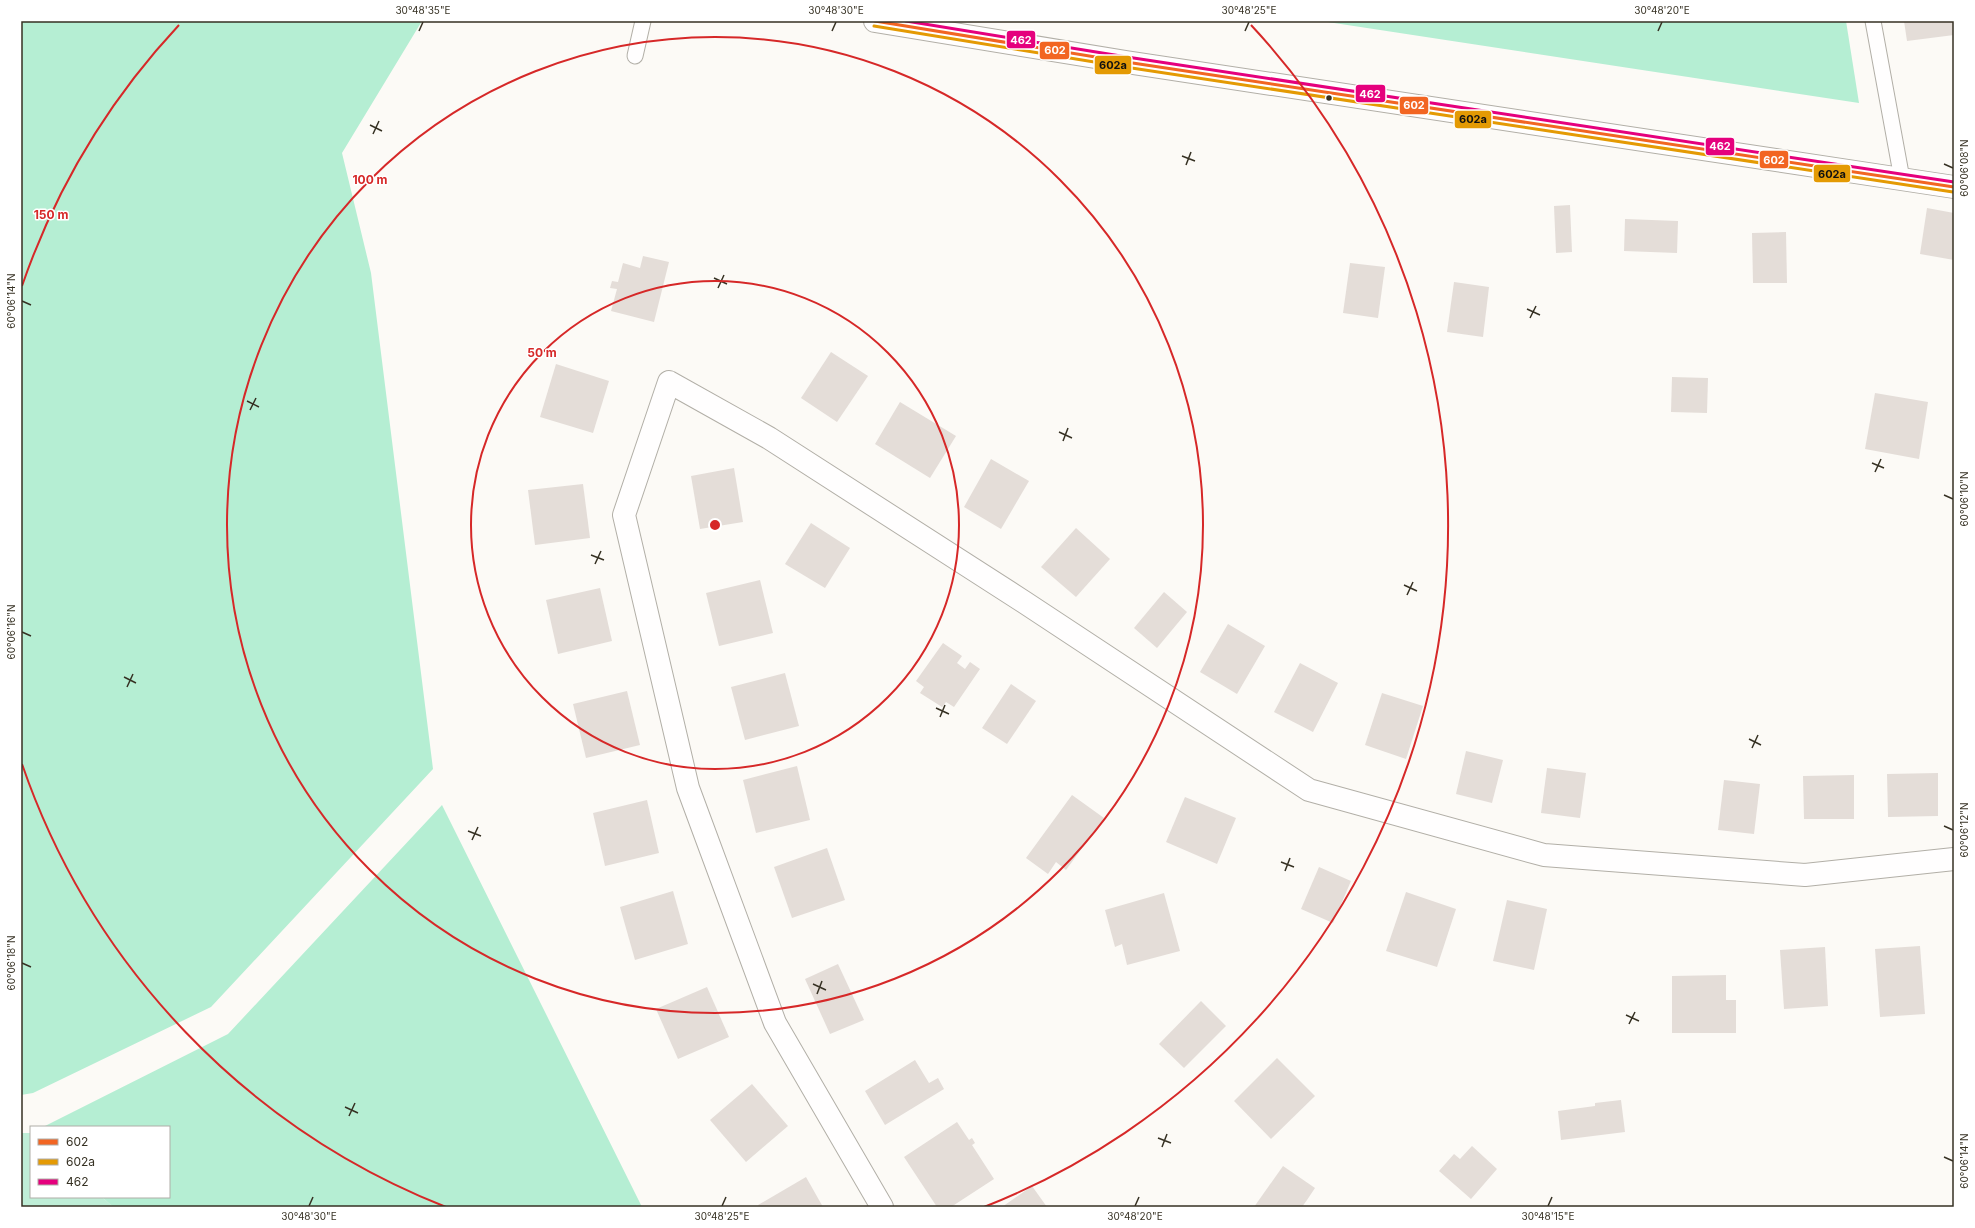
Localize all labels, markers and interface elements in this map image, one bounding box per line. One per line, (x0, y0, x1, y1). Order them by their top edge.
text: 30°48'35"E (395, 4, 451, 16)
text: 30°48'30"E (808, 4, 864, 16)
text: 30°48'25"E (1221, 4, 1277, 16)
text: 30°48'20"E (1634, 4, 1690, 16)
line badge: 462 (1006, 30, 1036, 49)
text: 462 (1010, 33, 1032, 47)
line badge: 602 (1039, 41, 1070, 60)
text: 602 (1044, 43, 1066, 57)
line badge: 602а (1094, 55, 1132, 75)
text: 602а (1099, 58, 1127, 72)
line badge: 462 (1355, 84, 1386, 103)
text: 462 (1359, 87, 1381, 101)
unlabelled marker (1324, 93, 1334, 103)
line badge: 602 (1399, 96, 1429, 115)
text: 602 (1403, 98, 1425, 112)
line badge: 602а (1454, 110, 1492, 129)
text: 602а (1459, 112, 1487, 126)
line badge: 462 (1705, 137, 1735, 156)
text: 462 (1709, 139, 1731, 153)
text: 60°06'08"N (1958, 139, 1970, 197)
line badge: 602 (1759, 150, 1789, 169)
text: 602 (1763, 153, 1785, 167)
line badge: 602а (1813, 164, 1851, 183)
text: 602а (1818, 167, 1846, 181)
text: 100 m (352, 172, 388, 187)
text: 150 m (34, 207, 68, 222)
text: 60°06'14"N (5, 273, 17, 329)
text: 50 m (527, 345, 557, 360)
text: 60°06'10"N (1958, 471, 1970, 527)
centre of rings (708, 518, 722, 532)
text: 60°06'16"N (5, 604, 17, 660)
text: 60°06'12"N (1958, 803, 1970, 857)
text: 60°06'18"N (5, 935, 17, 991)
legend (30, 1126, 170, 1198)
text: 60°06'14"N (1958, 1133, 1970, 1189)
text: 602 (66, 1134, 88, 1149)
text: 602а (66, 1154, 95, 1169)
text: 462 (66, 1174, 89, 1189)
text: 30°48'30"E (281, 1210, 337, 1222)
text: 30°48'25"E (694, 1210, 750, 1222)
text: 30°48'20"E (1107, 1210, 1163, 1222)
text: 30°48'15"E (1521, 1210, 1575, 1222)

